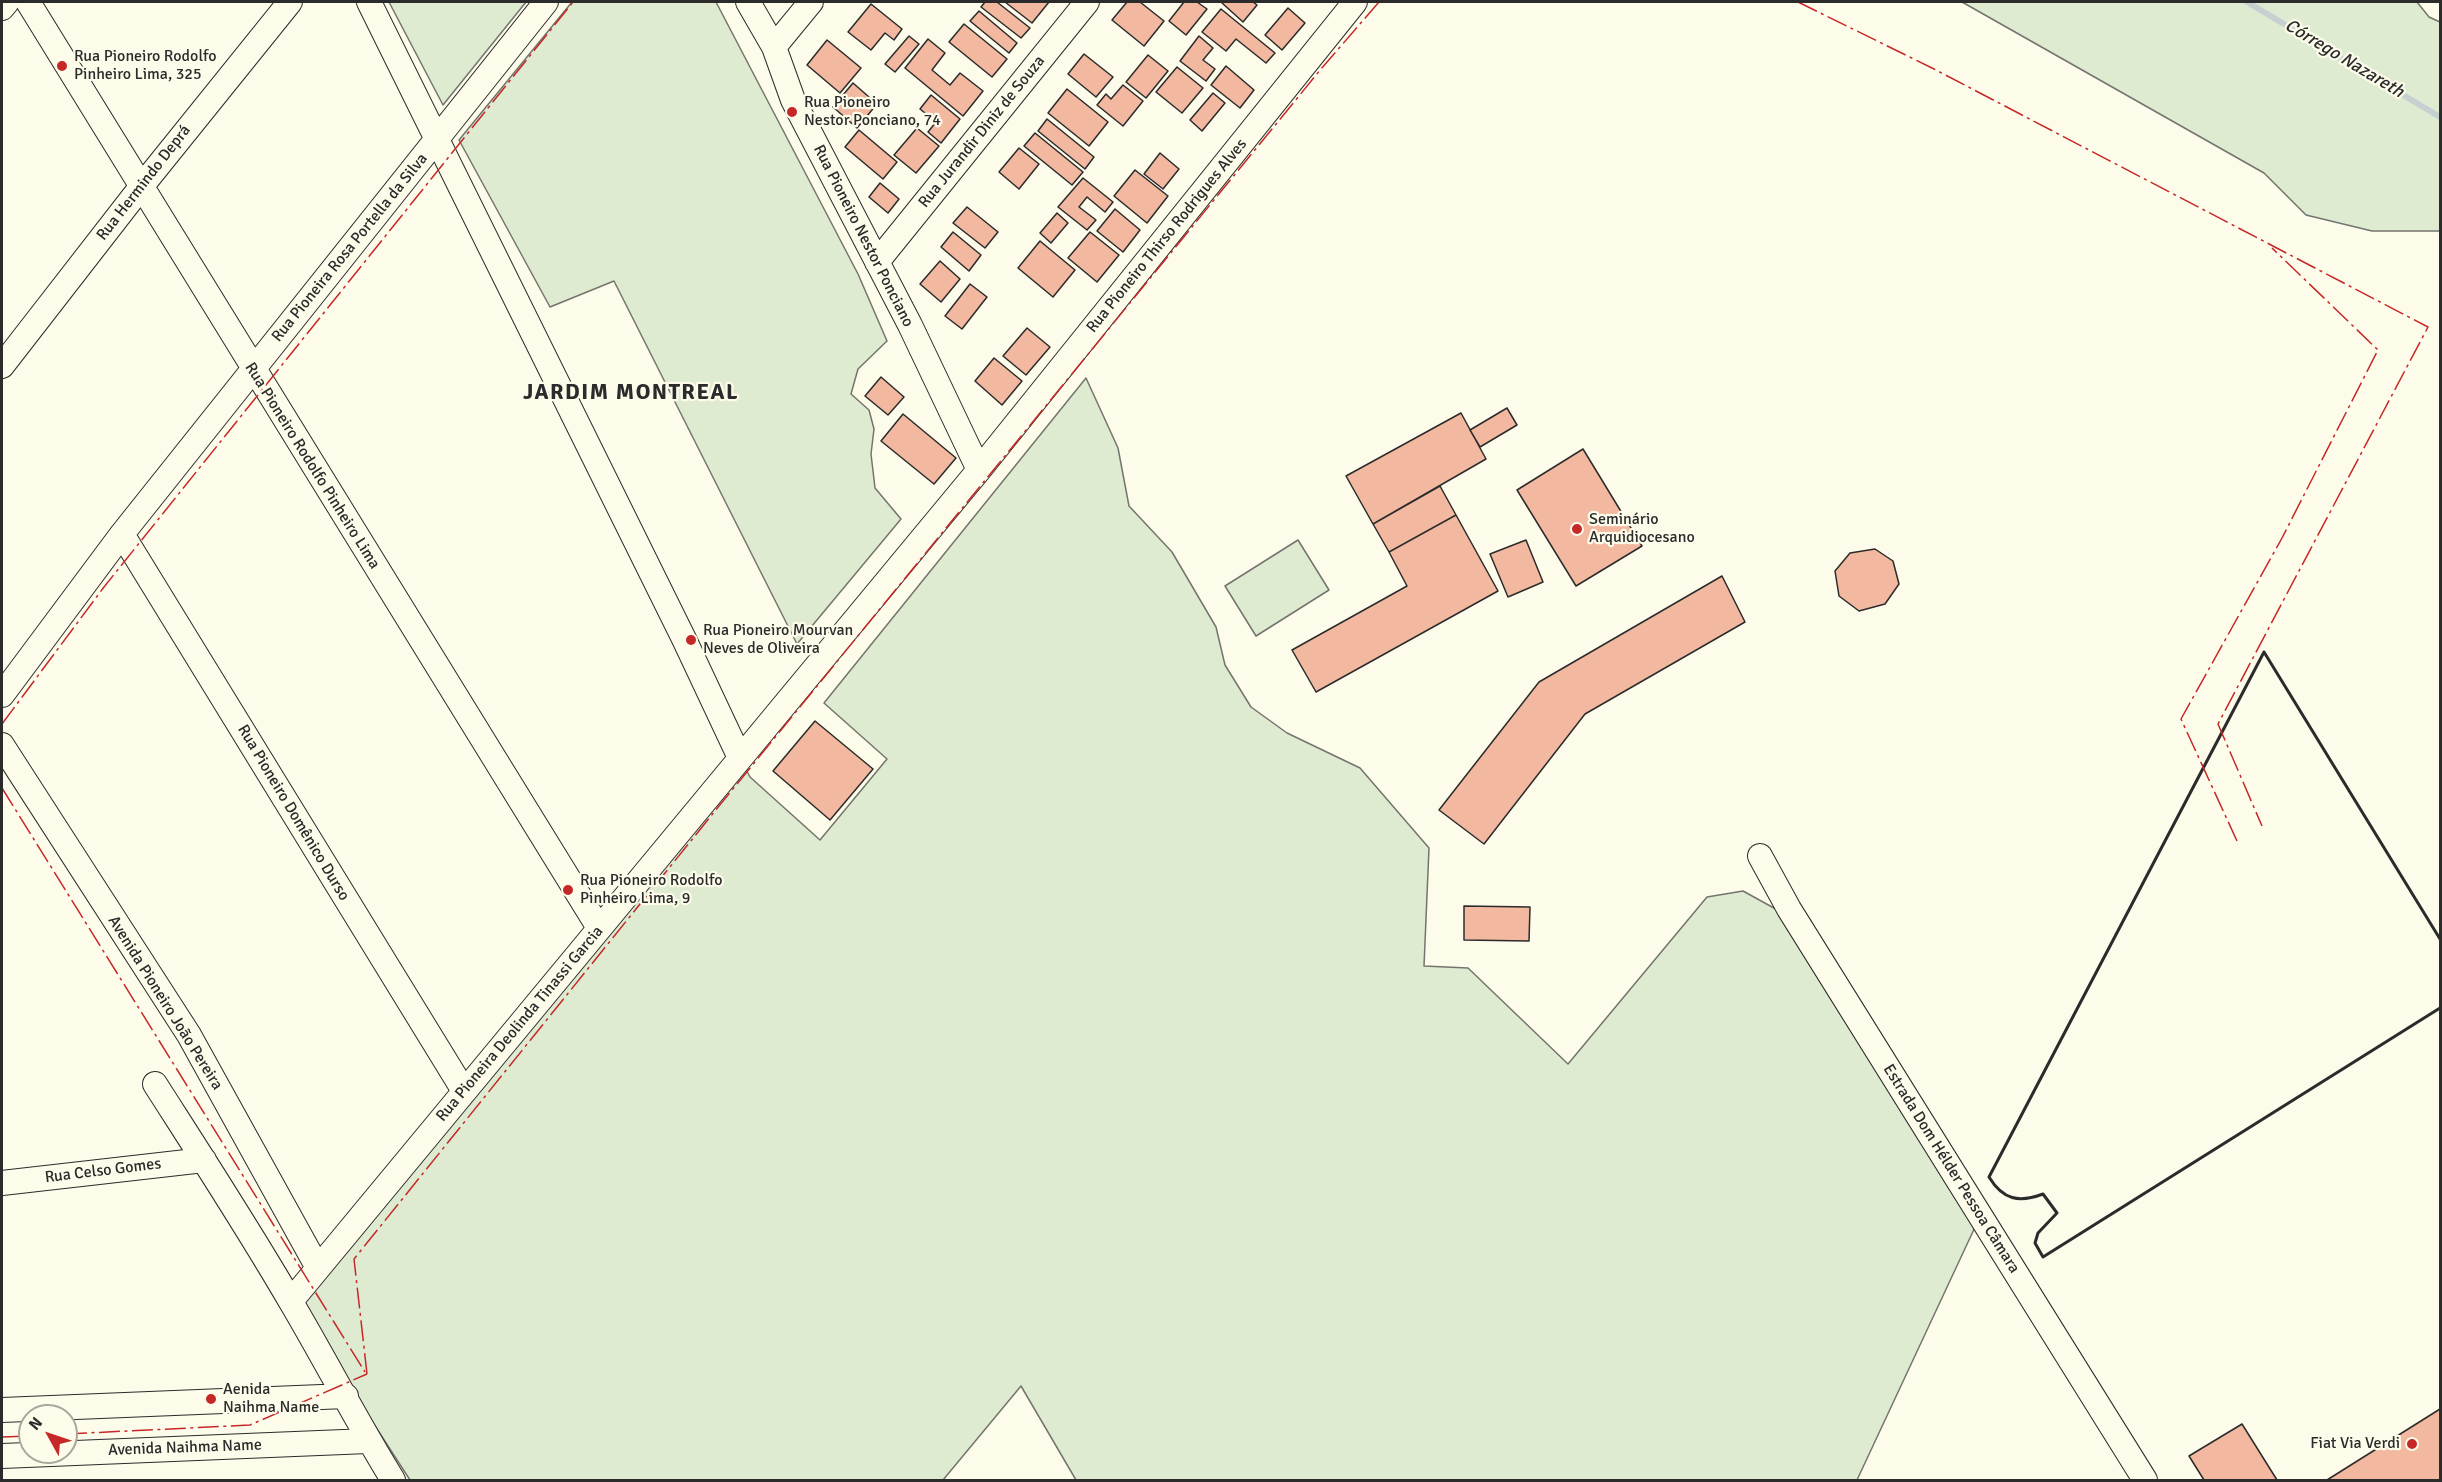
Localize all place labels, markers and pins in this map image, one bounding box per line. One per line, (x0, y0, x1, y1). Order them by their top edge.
place label: Rua Pioneiro Rodolfo Pinheiro Lima, 325 (74, 47, 217, 85)
marker: Rua Pioneiro Rodolfo Pinheiro Lima, 325 (55, 59, 69, 73)
place label: Rua Pioneiro Nestor Ponciano, 74 (804, 93, 941, 131)
marker: Rua Pioneiro Nestor Ponciano, 74 (785, 105, 799, 119)
place label: Seminário Arquidiocesano (1589, 510, 1695, 548)
marker: Seminário Arquidiocesano (1570, 522, 1584, 536)
place label: Rua Pioneiro Mourvan Neves de Oliveira (703, 621, 853, 659)
marker: Rua Pioneiro Mourvan Neves de Oliveira (684, 633, 698, 647)
place label: Rua Pioneiro Rodolfo Pinheiro Lima, 9 (580, 871, 723, 909)
marker: Rua Pioneiro Rodolfo Pinheiro Lima, 9 (561, 883, 575, 897)
place label: Aenida Naihma Name (223, 1380, 319, 1418)
marker: Aenida Naihma Name (204, 1392, 218, 1406)
place label: Fiat Via Verdi (2310, 1434, 2400, 1454)
marker: Fiat Via Verdi (2405, 1437, 2419, 1451)

